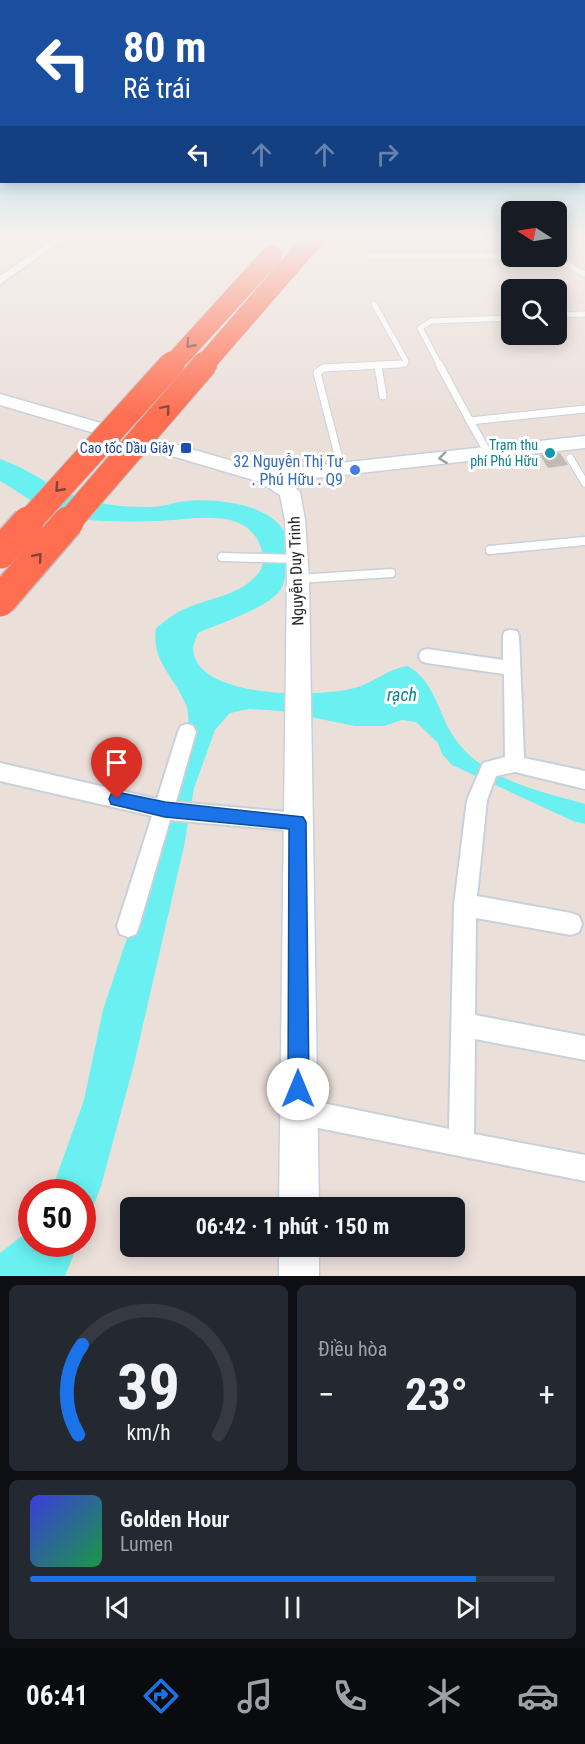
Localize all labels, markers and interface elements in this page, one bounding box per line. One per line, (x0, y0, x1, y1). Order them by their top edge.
text: 80 m (123, 23, 206, 72)
icon: left (24, 24, 102, 102)
text: Rẽ trái (123, 73, 191, 105)
icon: left (182, 138, 215, 171)
icon: ahead (245, 138, 278, 171)
icon: ahead (308, 138, 341, 171)
icon: right (371, 138, 404, 171)
north arrow (501, 201, 567, 267)
map controls (501, 201, 567, 345)
button: search (501, 279, 567, 345)
one-way arrow (186, 337, 197, 348)
one-way arrow (159, 405, 170, 416)
place label: Trạm thu phí Phú Hữu (470, 437, 538, 469)
place label: Cao tốc Dầu Giây (80, 440, 174, 456)
marker: Cao tốc Dầu Giây (179, 441, 193, 455)
marker: Trạm thu phí Phú Hữu (543, 446, 557, 460)
place label: 32 Nguyễn Thị Tư . Phú Hữu . Q9 (233, 452, 343, 489)
one-way arrow (439, 452, 448, 464)
marker: 32 Nguyễn Thị Tư . Phú Hữu . Q9 (348, 463, 362, 477)
one-way arrow (55, 481, 66, 492)
street label: Nguyễn Duy Trinh (285, 516, 307, 626)
one-way arrow (31, 553, 42, 564)
water label: rạch (387, 684, 417, 705)
pin (91, 737, 142, 799)
icon: arrive (100, 746, 133, 779)
position arrow (266, 1057, 330, 1121)
speed limit sign: 50 (18, 1179, 96, 1257)
text: 06:42 · 1 phút · 150 m (196, 1214, 389, 1239)
text: Điều hòa (318, 1337, 387, 1361)
text: 39 (117, 1351, 180, 1424)
text: 23° (405, 1368, 468, 1421)
text: − (318, 1375, 335, 1414)
text: + (539, 1375, 555, 1414)
text: km/h (126, 1420, 171, 1445)
text: Golden Hour (120, 1507, 229, 1532)
text: Lumen (120, 1532, 173, 1556)
icon: previous (101, 1591, 134, 1624)
icon: pause (276, 1591, 309, 1624)
icon: next (451, 1591, 484, 1624)
icon: directions (140, 1675, 182, 1717)
icon: music (234, 1675, 276, 1717)
icon: phone (329, 1675, 371, 1717)
icon: climate (423, 1675, 465, 1717)
icon: car (517, 1675, 559, 1717)
text: 06:41 (26, 1680, 88, 1712)

